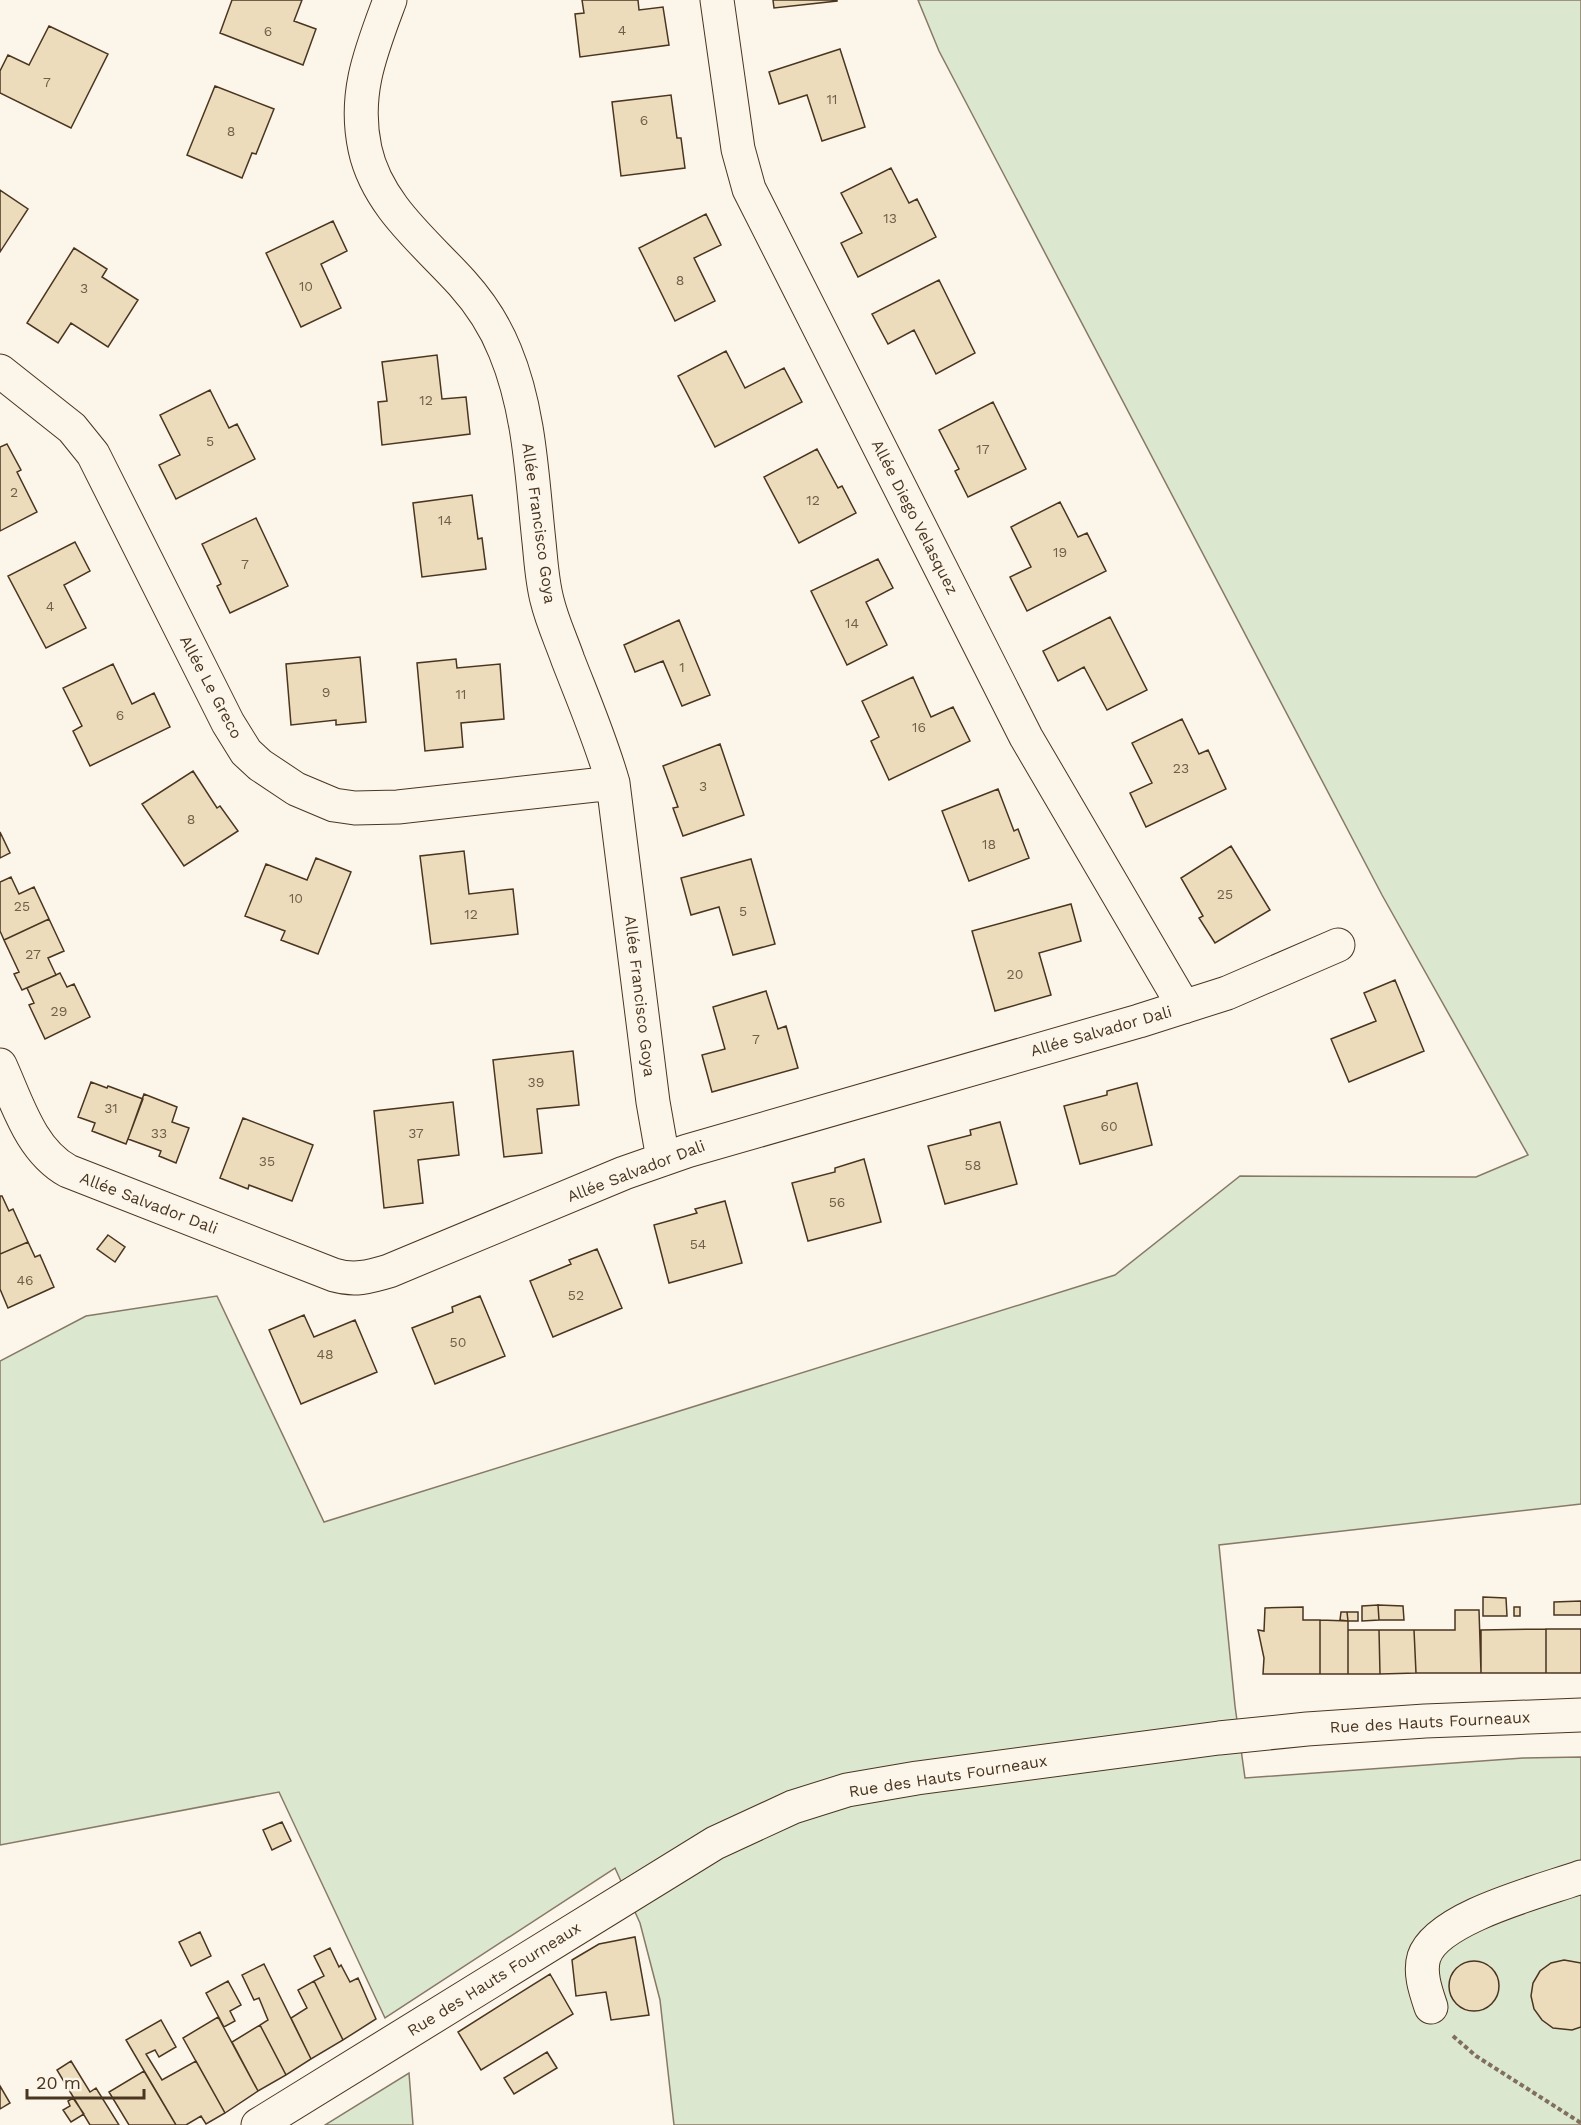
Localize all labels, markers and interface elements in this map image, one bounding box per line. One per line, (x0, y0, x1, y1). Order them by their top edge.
house number: 4 (618, 22, 626, 38)
house number: 6 (264, 23, 272, 39)
house number: 7 (43, 74, 51, 90)
house number: 11 (827, 91, 837, 107)
house number: 6 (640, 112, 648, 128)
house number: 8 (227, 123, 235, 139)
house number: 13 (883, 210, 897, 226)
house number: 8 (676, 272, 684, 288)
house number: 10 (299, 278, 313, 294)
house number: 3 (80, 280, 88, 296)
house number: 12 (419, 392, 433, 408)
house number: 5 (206, 433, 214, 449)
street label: Allée Diego Velasquez (868, 436, 962, 598)
street label: Allée Francisco Goya (518, 441, 560, 605)
house number: 17 (976, 441, 990, 457)
house number: 2 (10, 484, 18, 500)
house number: 12 (806, 492, 820, 508)
house number: 14 (438, 512, 452, 528)
house number: 19 (1053, 544, 1067, 560)
house number: 7 (241, 556, 249, 572)
house number: 4 (46, 598, 54, 614)
house number: 14 (845, 615, 859, 631)
street label: Allée Le Greco (176, 632, 246, 742)
house number: 1 (679, 659, 685, 675)
house number: 9 (322, 684, 330, 700)
house number: 11 (456, 686, 466, 702)
house number: 6 (116, 707, 124, 723)
house number: 16 (912, 719, 926, 735)
house number: 23 (1173, 760, 1189, 776)
house number: 3 (699, 778, 707, 794)
house number: 8 (187, 811, 195, 827)
house number: 18 (982, 836, 996, 852)
house number: 25 (1217, 886, 1233, 902)
house number: 10 (289, 890, 303, 906)
house number: 25 (14, 898, 30, 914)
house number: 5 (739, 903, 747, 919)
house number: 12 (464, 906, 478, 922)
street label: Allée Francisco Goya (621, 914, 659, 1078)
house number: 27 (25, 946, 41, 962)
house number: 20 (1007, 966, 1023, 982)
street label: Allée Salvador Dali (1028, 1002, 1174, 1060)
house number: 29 (51, 1003, 67, 1019)
house number: 7 (752, 1031, 760, 1047)
house number: 39 (528, 1074, 544, 1090)
house number: 31 (104, 1100, 118, 1116)
house number: 60 (1100, 1118, 1118, 1134)
house number: 33 (151, 1125, 167, 1141)
house number: 37 (408, 1125, 424, 1141)
street label: Allée Salvador Dali (564, 1136, 708, 1206)
house number: 35 (259, 1153, 275, 1169)
house number: 58 (965, 1157, 981, 1173)
street label: Allée Salvador Dali (77, 1168, 221, 1238)
house number: 56 (829, 1194, 845, 1210)
house number: 54 (690, 1236, 706, 1252)
house number: 46 (16, 1272, 34, 1288)
house number: 52 (568, 1287, 584, 1303)
house number: 50 (450, 1334, 466, 1350)
house number: 48 (316, 1346, 334, 1362)
street label: Rue des Hauts Fourneaux (1329, 1707, 1531, 1737)
street label: Rue des Hauts Fourneaux (847, 1751, 1049, 1801)
street label: Rue des Hauts Fourneaux (404, 1918, 584, 2040)
scale bar (27, 2062, 144, 2100)
text: 20 m (36, 2072, 81, 2093)

